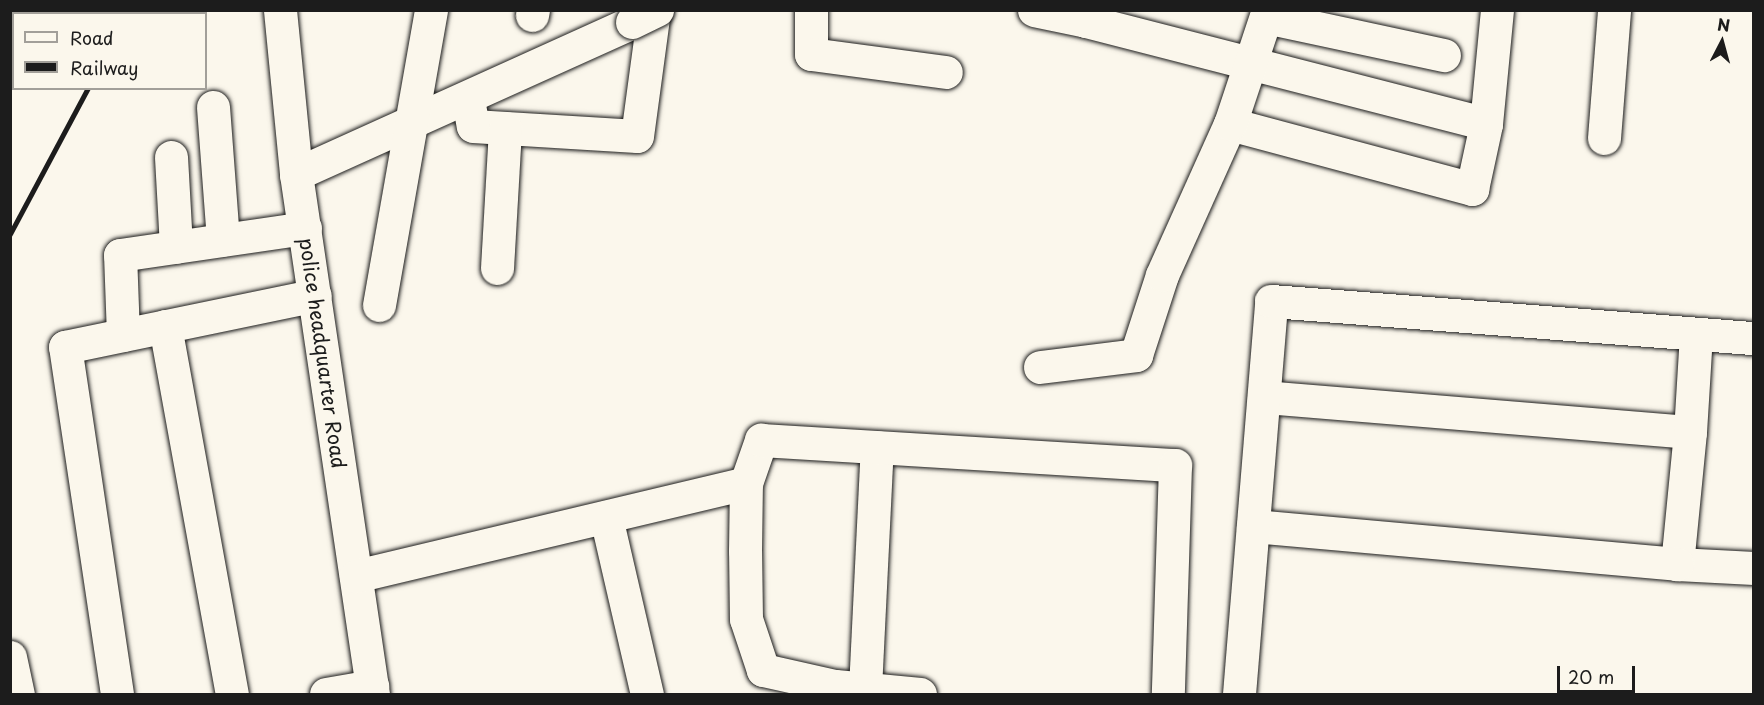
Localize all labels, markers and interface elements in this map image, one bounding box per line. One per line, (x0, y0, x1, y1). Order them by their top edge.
legend (12, 12, 207, 90)
north arrow (1692, 12, 1752, 72)
text: N (1716, 12, 1731, 37)
text: Road (70, 24, 114, 51)
text: Railway (70, 54, 138, 81)
street label: police headquarter Road (295, 235, 351, 471)
scale bar (1560, 654, 1638, 692)
text: 20 m (1568, 663, 1614, 690)

